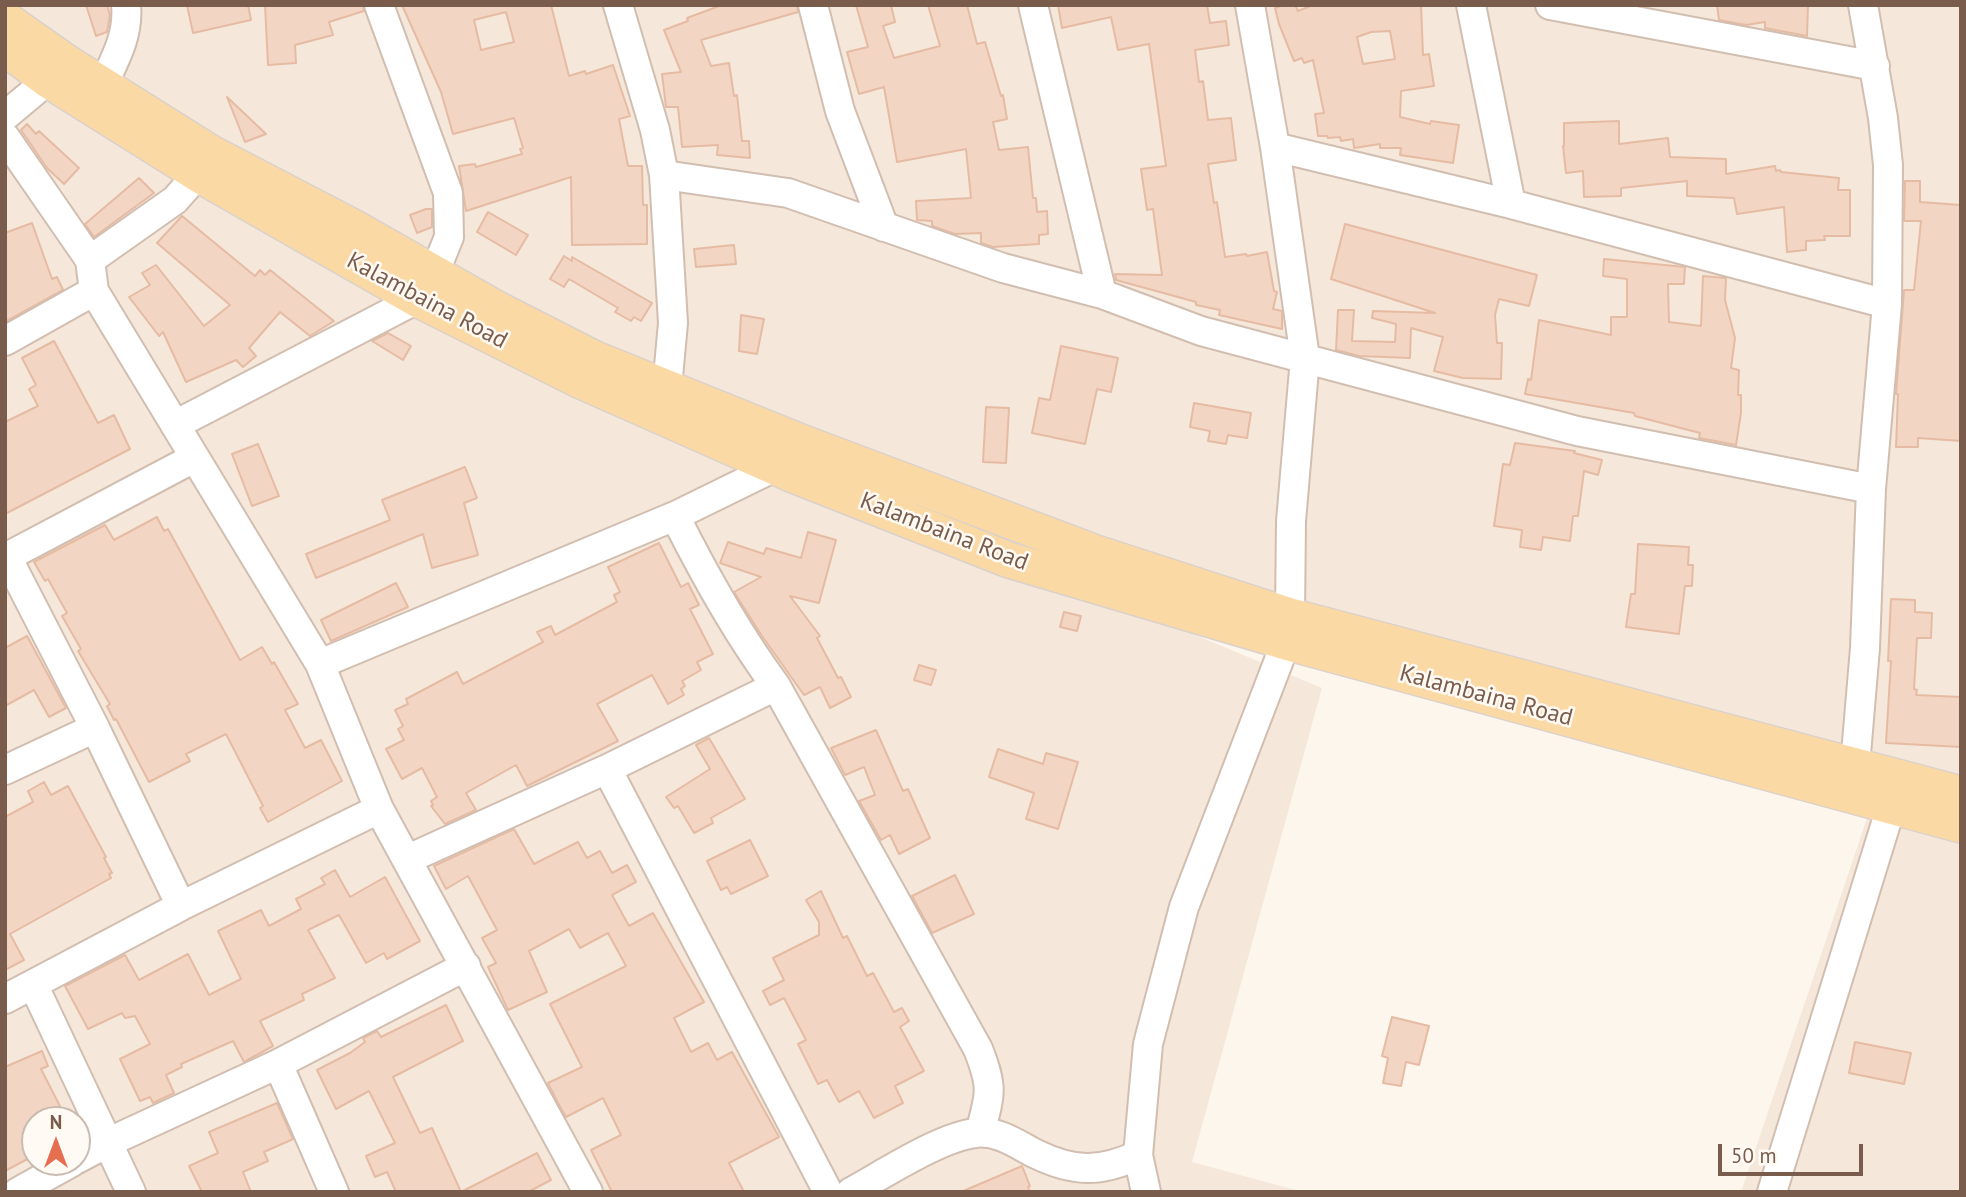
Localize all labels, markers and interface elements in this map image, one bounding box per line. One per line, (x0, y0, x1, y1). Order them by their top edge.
street label: Kalambaina Road (342, 247, 512, 355)
street label: Kalambaina Road (856, 487, 1032, 577)
street label: Kalambaina Road (1396, 659, 1576, 733)
north arrow (21, 1106, 91, 1176)
text: N (50, 1110, 62, 1134)
scale bar (1721, 1130, 1866, 1174)
text: 50 m (1731, 1142, 1777, 1169)

